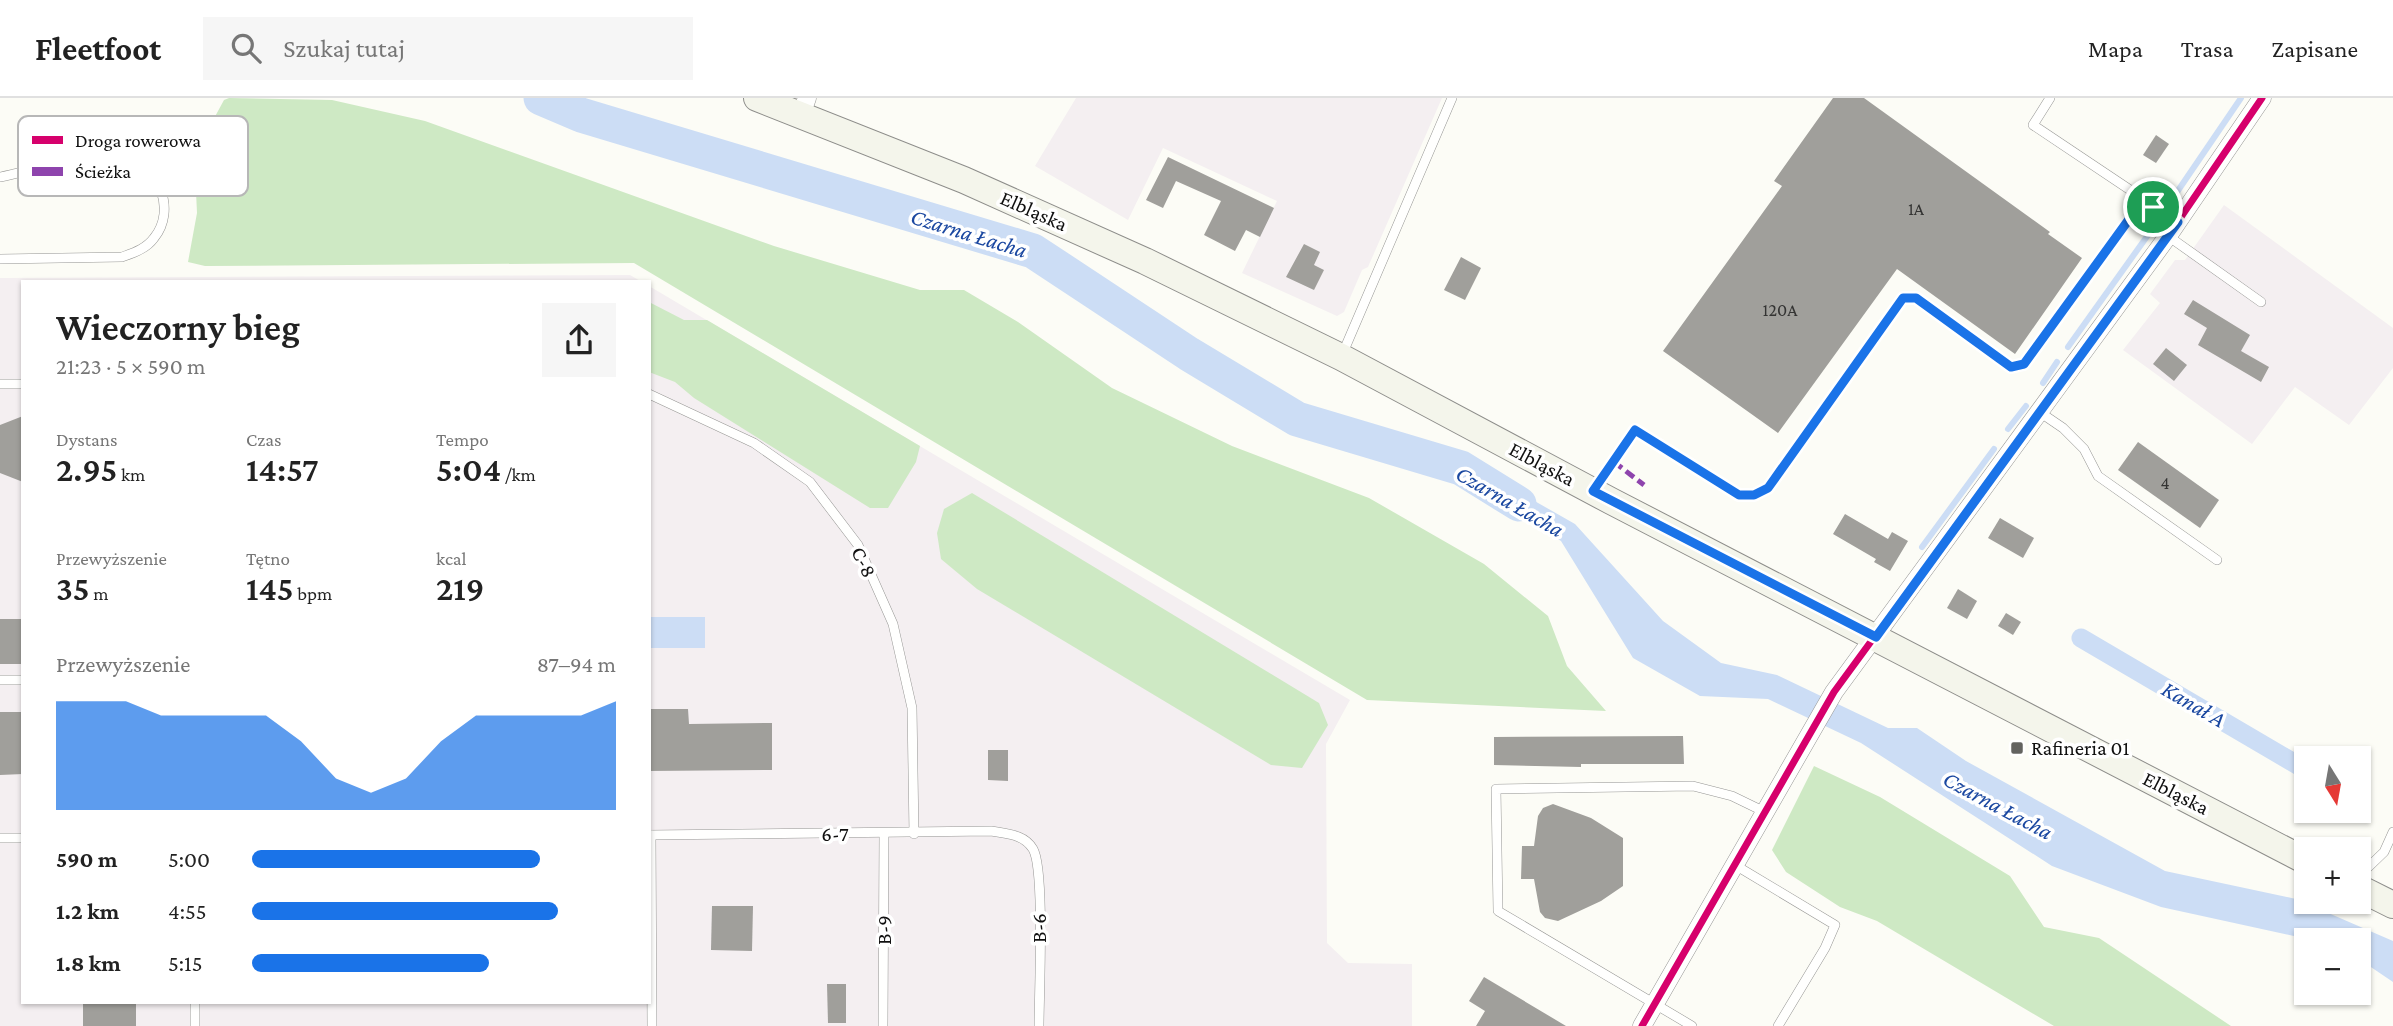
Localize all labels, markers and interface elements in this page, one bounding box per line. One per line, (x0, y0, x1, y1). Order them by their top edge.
search box (203, 17, 693, 80)
icon: search (227, 29, 265, 67)
text: Fleetfoot (35, 30, 161, 67)
text: Szukaj tutaj (283, 34, 405, 63)
text: Mapa (2088, 35, 2143, 62)
text: Trasa (2181, 35, 2234, 62)
text: Zapisane (2272, 35, 2358, 62)
legend (18, 116, 248, 196)
text: Droga rowerowa (75, 130, 201, 151)
text: Ścieżka (75, 161, 131, 182)
pin (2123, 177, 2183, 237)
street label: Elbląska (997, 186, 1071, 236)
icon: arrive (2134, 188, 2172, 226)
house number: 1A (1908, 199, 1925, 219)
water label: Czarna Łacha (908, 203, 1030, 263)
house number: 120A (1763, 300, 1798, 320)
button: share (542, 303, 616, 377)
text: Wieczorny bieg (56, 306, 300, 348)
text: 21:23 · 5 × 590 m (56, 353, 205, 379)
text: Dystans (56, 429, 117, 450)
text: Czas (246, 429, 281, 450)
text: Tempo (436, 429, 489, 450)
street label: Elbląska (1505, 437, 1579, 491)
text: 2.95 (56, 450, 117, 489)
text: 14:57 (246, 450, 319, 489)
text: 5:04 (436, 450, 501, 489)
water label: Czarna Łacha (1451, 460, 1569, 542)
text: km (117, 464, 145, 485)
text: /km (501, 464, 536, 485)
house number: 4 (2160, 473, 2170, 493)
street label: C-8 (846, 543, 882, 581)
text: Przewyższenie (56, 548, 167, 569)
text: Tętno (246, 548, 290, 569)
text: kcal (436, 548, 467, 569)
text: 35 (56, 569, 90, 608)
text: 145 (246, 569, 294, 608)
text: 219 (436, 569, 484, 608)
text: m (90, 583, 109, 604)
text: bpm (294, 583, 332, 604)
text: Przewyższenie (56, 651, 190, 677)
text: 87–94 m (537, 651, 616, 677)
water label: Kanał A (2158, 675, 2230, 733)
place label: Rafineria 01 (2031, 736, 2129, 760)
marker: Rafineria 01 (2009, 740, 2025, 756)
north arrow (2294, 746, 2371, 822)
map controls (2294, 746, 2371, 1005)
water label: Czarna Łacha (1939, 765, 2057, 845)
street label: Elbląska (2139, 766, 2213, 820)
street label: 6-7 (821, 822, 849, 846)
button: + (2294, 837, 2371, 914)
text: 590 m (56, 846, 117, 872)
text: 5:00 (168, 846, 210, 872)
text: 1.2 km (56, 898, 119, 924)
text: 4:55 (168, 898, 206, 924)
street label: B-6 (1027, 913, 1051, 943)
street label: B-9 (872, 915, 896, 945)
button: − (2294, 928, 2371, 1005)
text: 1.8 km (56, 950, 121, 976)
text: 5:15 (168, 950, 203, 976)

